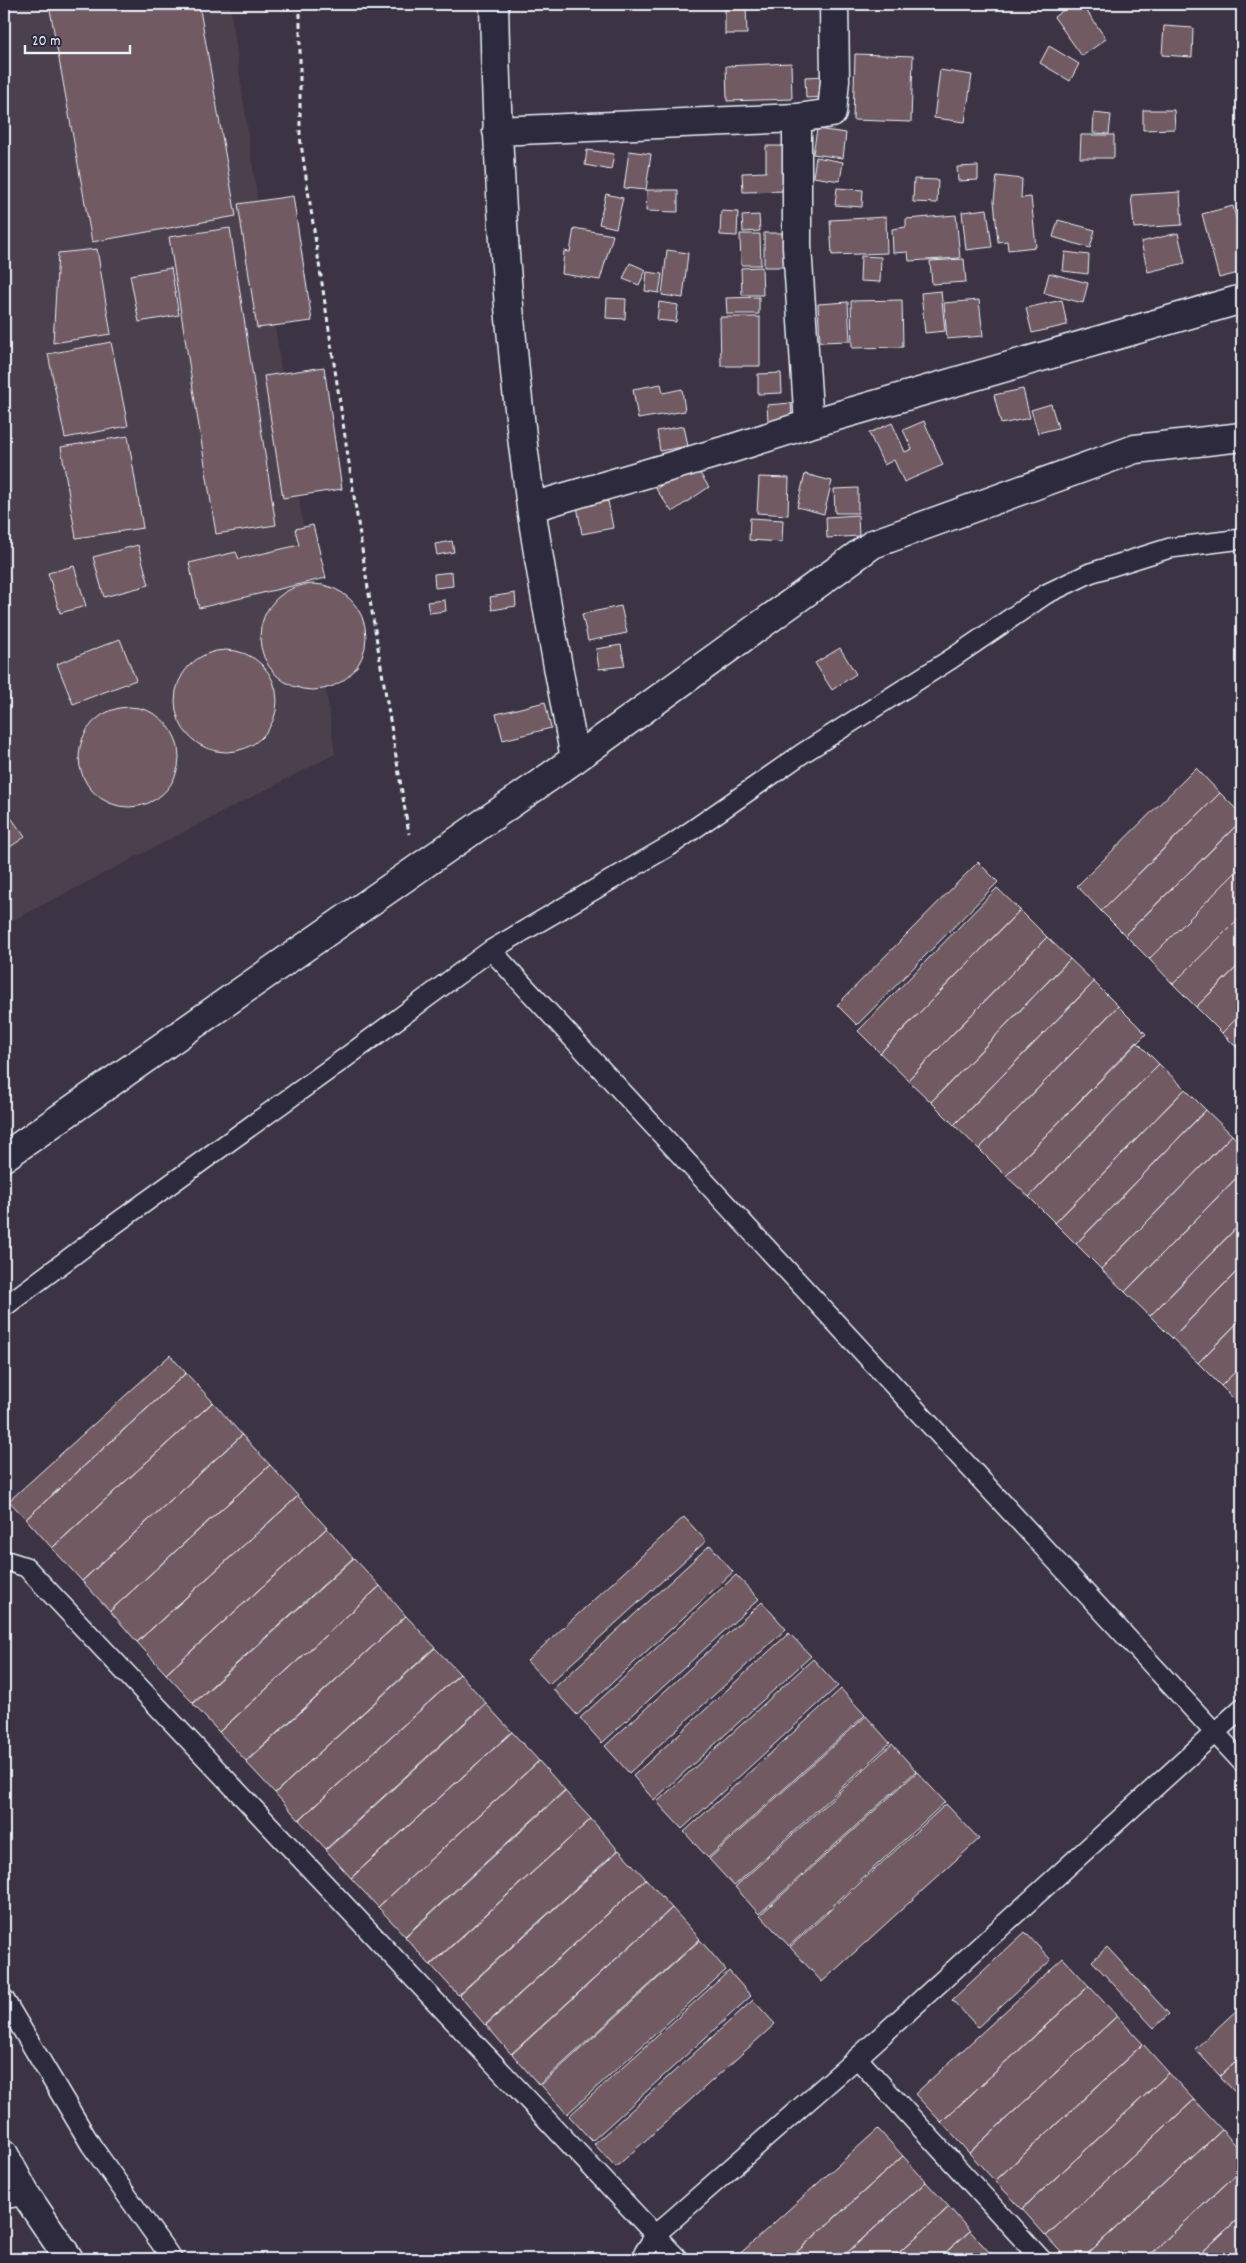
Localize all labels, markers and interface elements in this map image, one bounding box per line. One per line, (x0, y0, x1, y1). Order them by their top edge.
scale bar (25, 22, 130, 54)
text: 20 m (32, 31, 60, 53)

